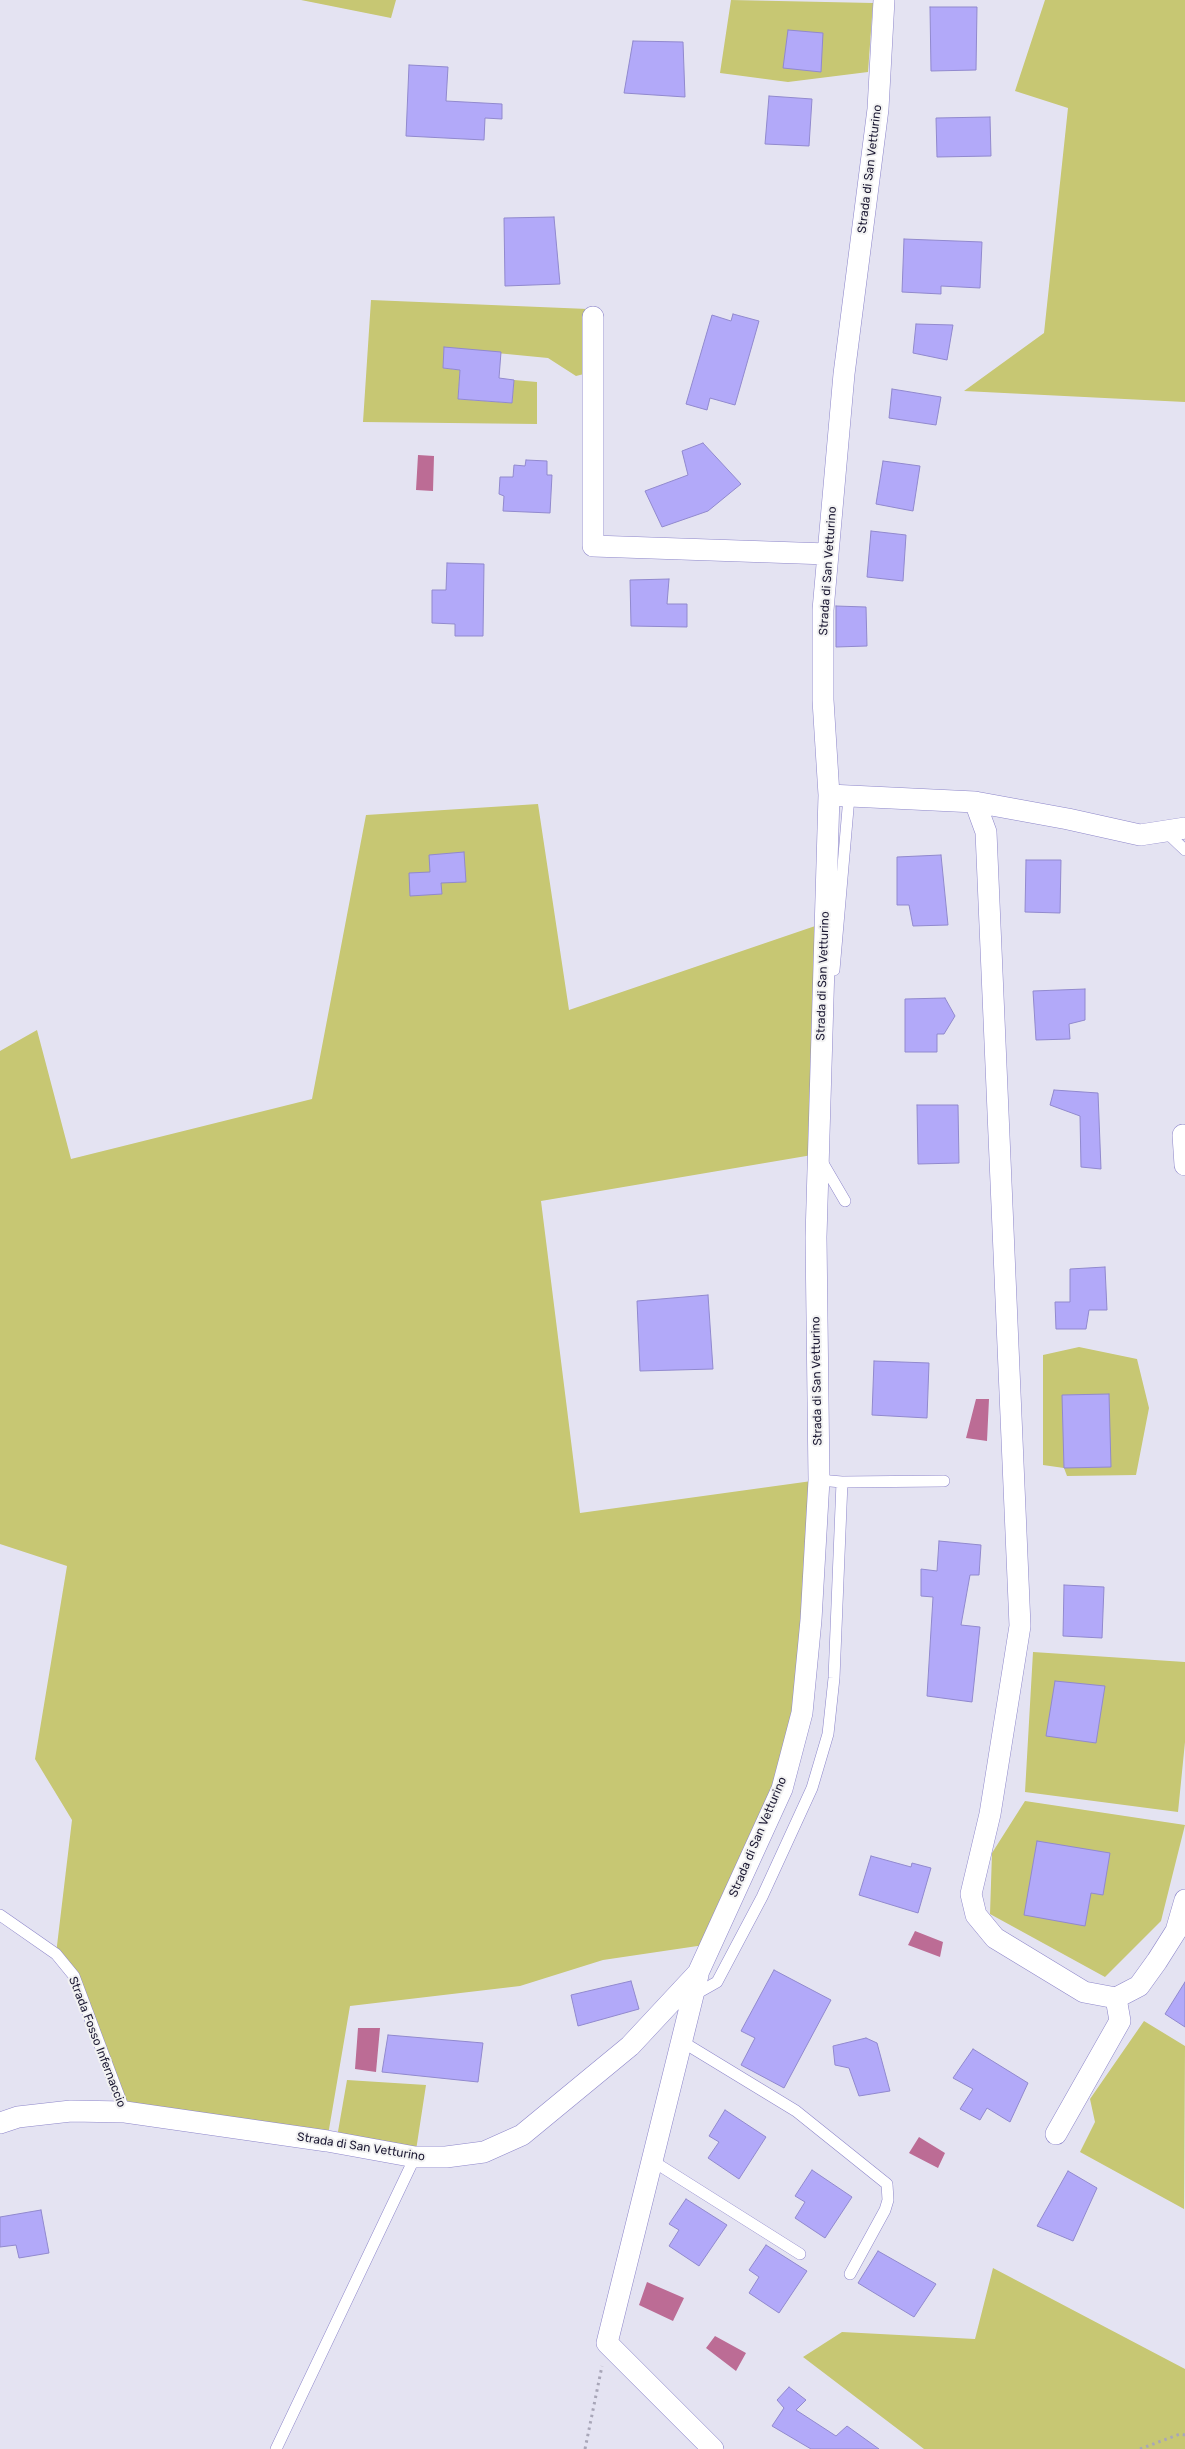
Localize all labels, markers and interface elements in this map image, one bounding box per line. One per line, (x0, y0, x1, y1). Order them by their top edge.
street label: Strada di San Vetturino (855, 104, 885, 234)
street label: Strada di San Vetturino (816, 506, 840, 636)
street label: Strada di San Vetturino (814, 911, 832, 1041)
street label: Strada di San Vetturino (809, 1316, 825, 1446)
street label: Strada di San Vetturino (726, 1775, 790, 1899)
street label: Strada Fosso Infernaccio (65, 1975, 129, 2109)
street label: Strada di San Vetturino (296, 2130, 426, 2164)

